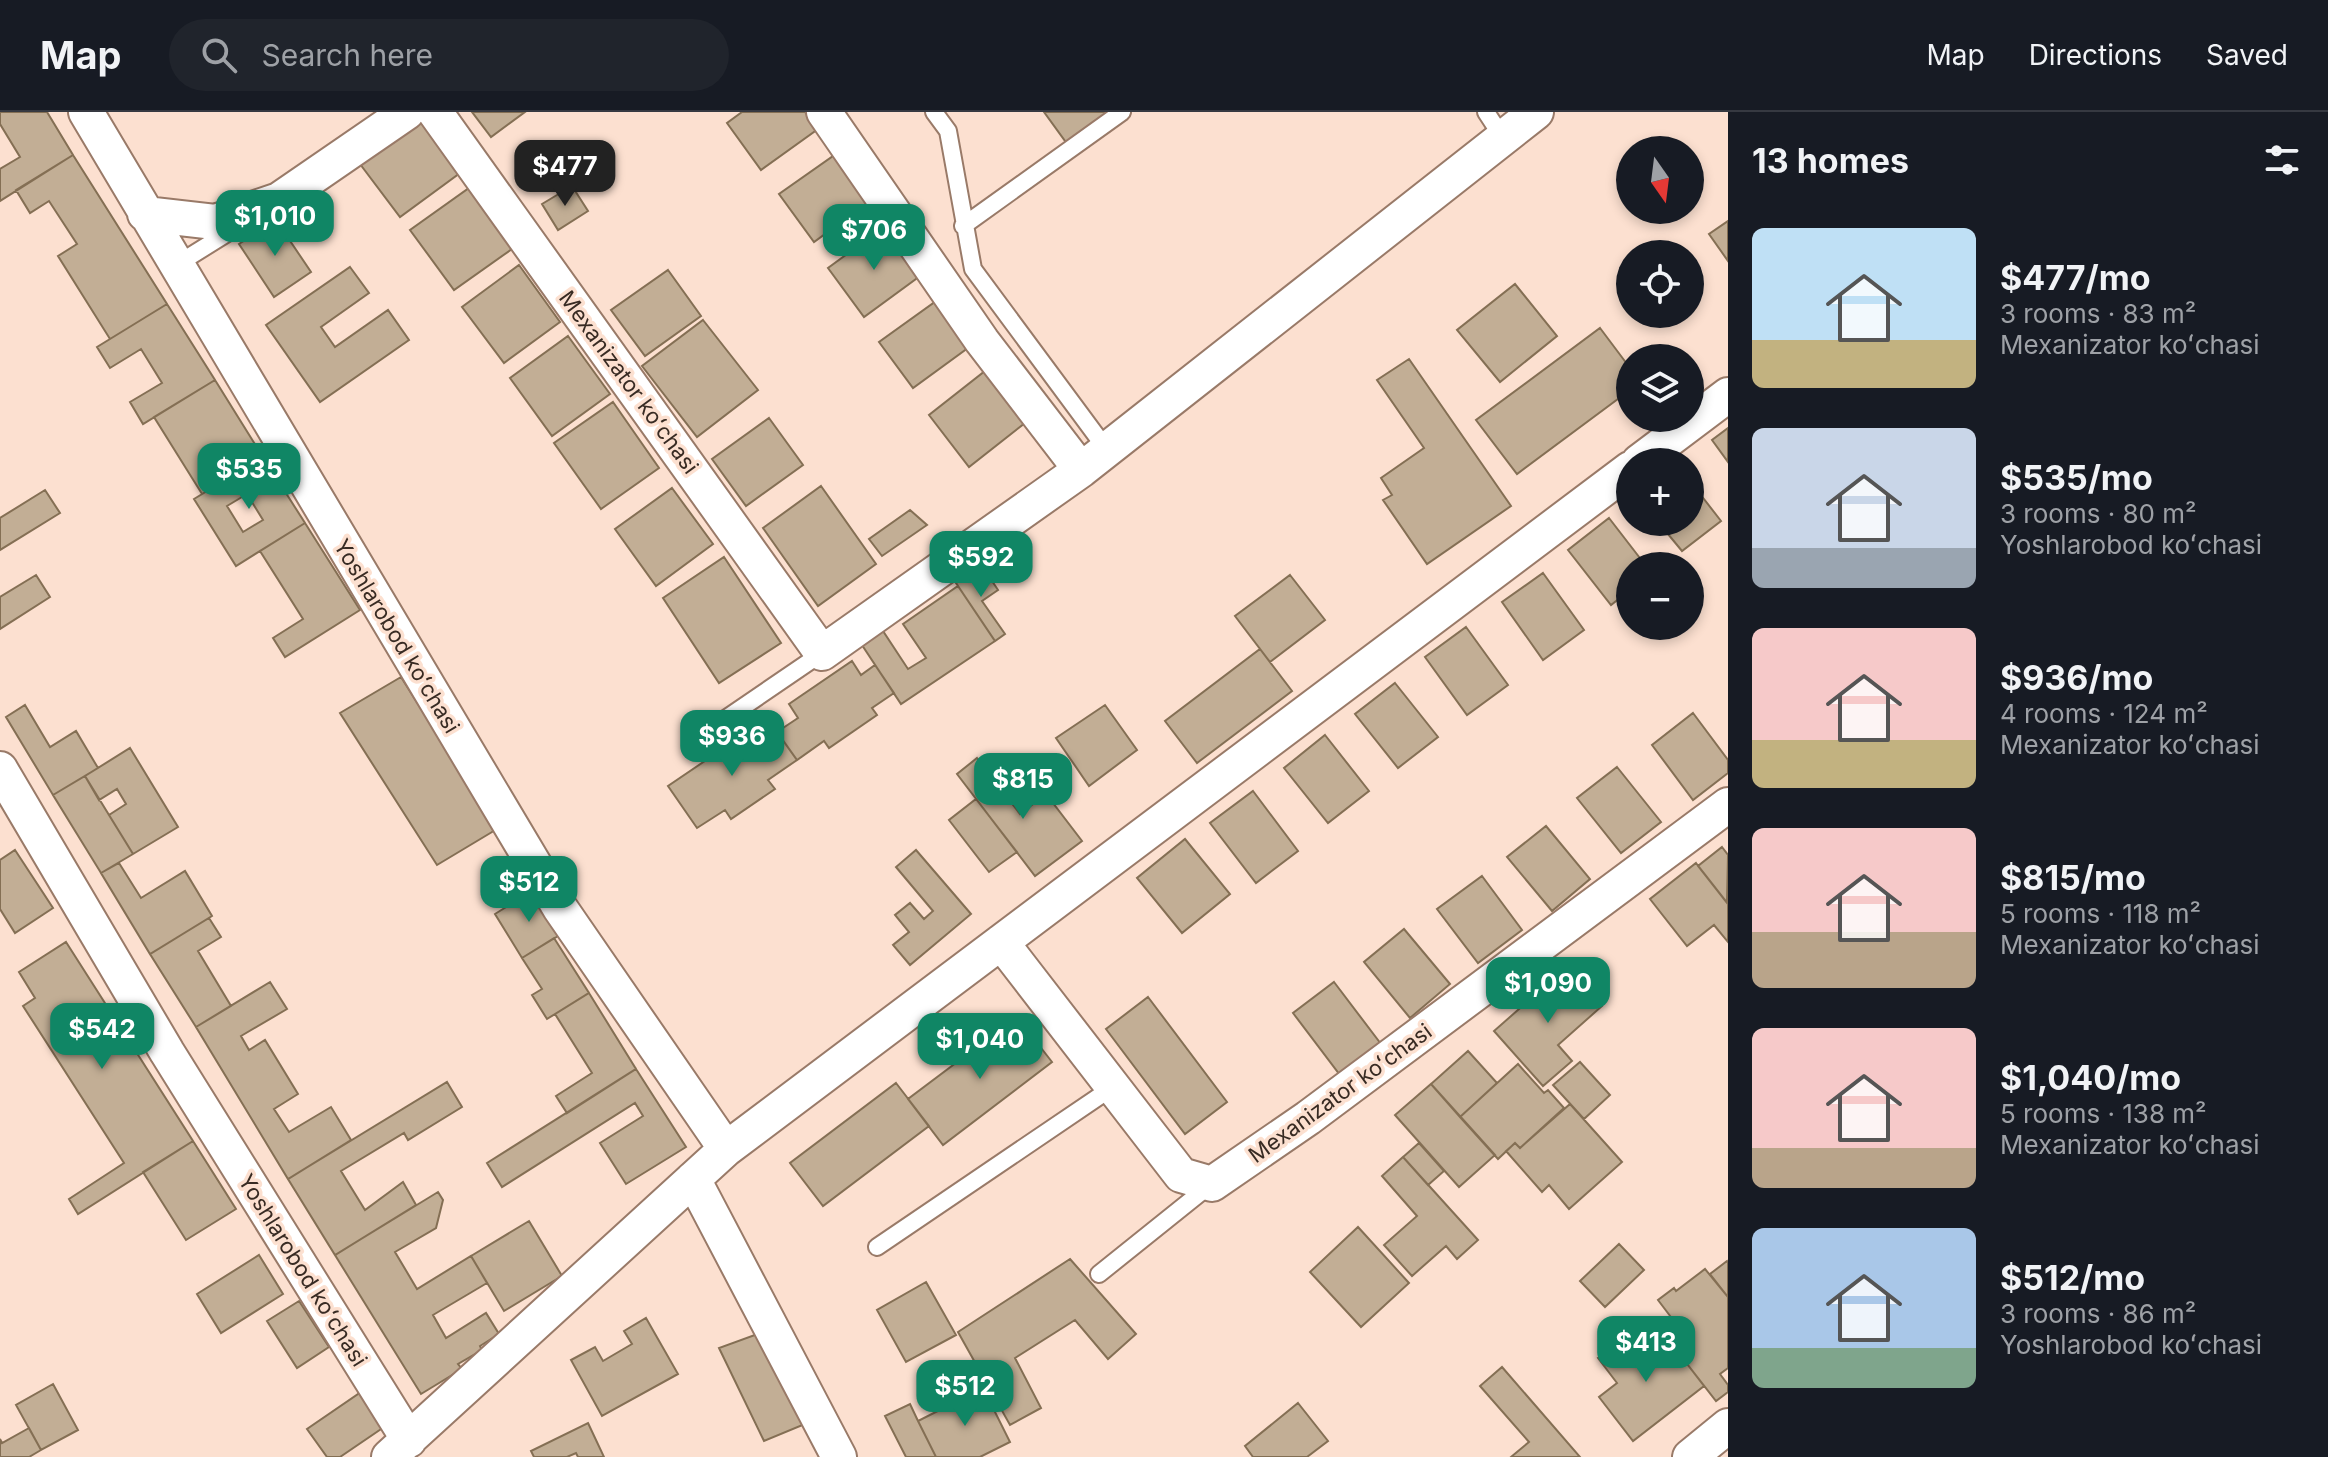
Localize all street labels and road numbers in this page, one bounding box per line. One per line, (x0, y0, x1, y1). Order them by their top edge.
street label: Mexanizator koʻchasi (554, 286, 704, 478)
street label: Yoshlarobod koʻchasi (329, 534, 465, 738)
street label: Mexanizator koʻchasi (1244, 1018, 1436, 1168)
street label: Yoshlarobod koʻchasi (233, 1169, 373, 1371)

